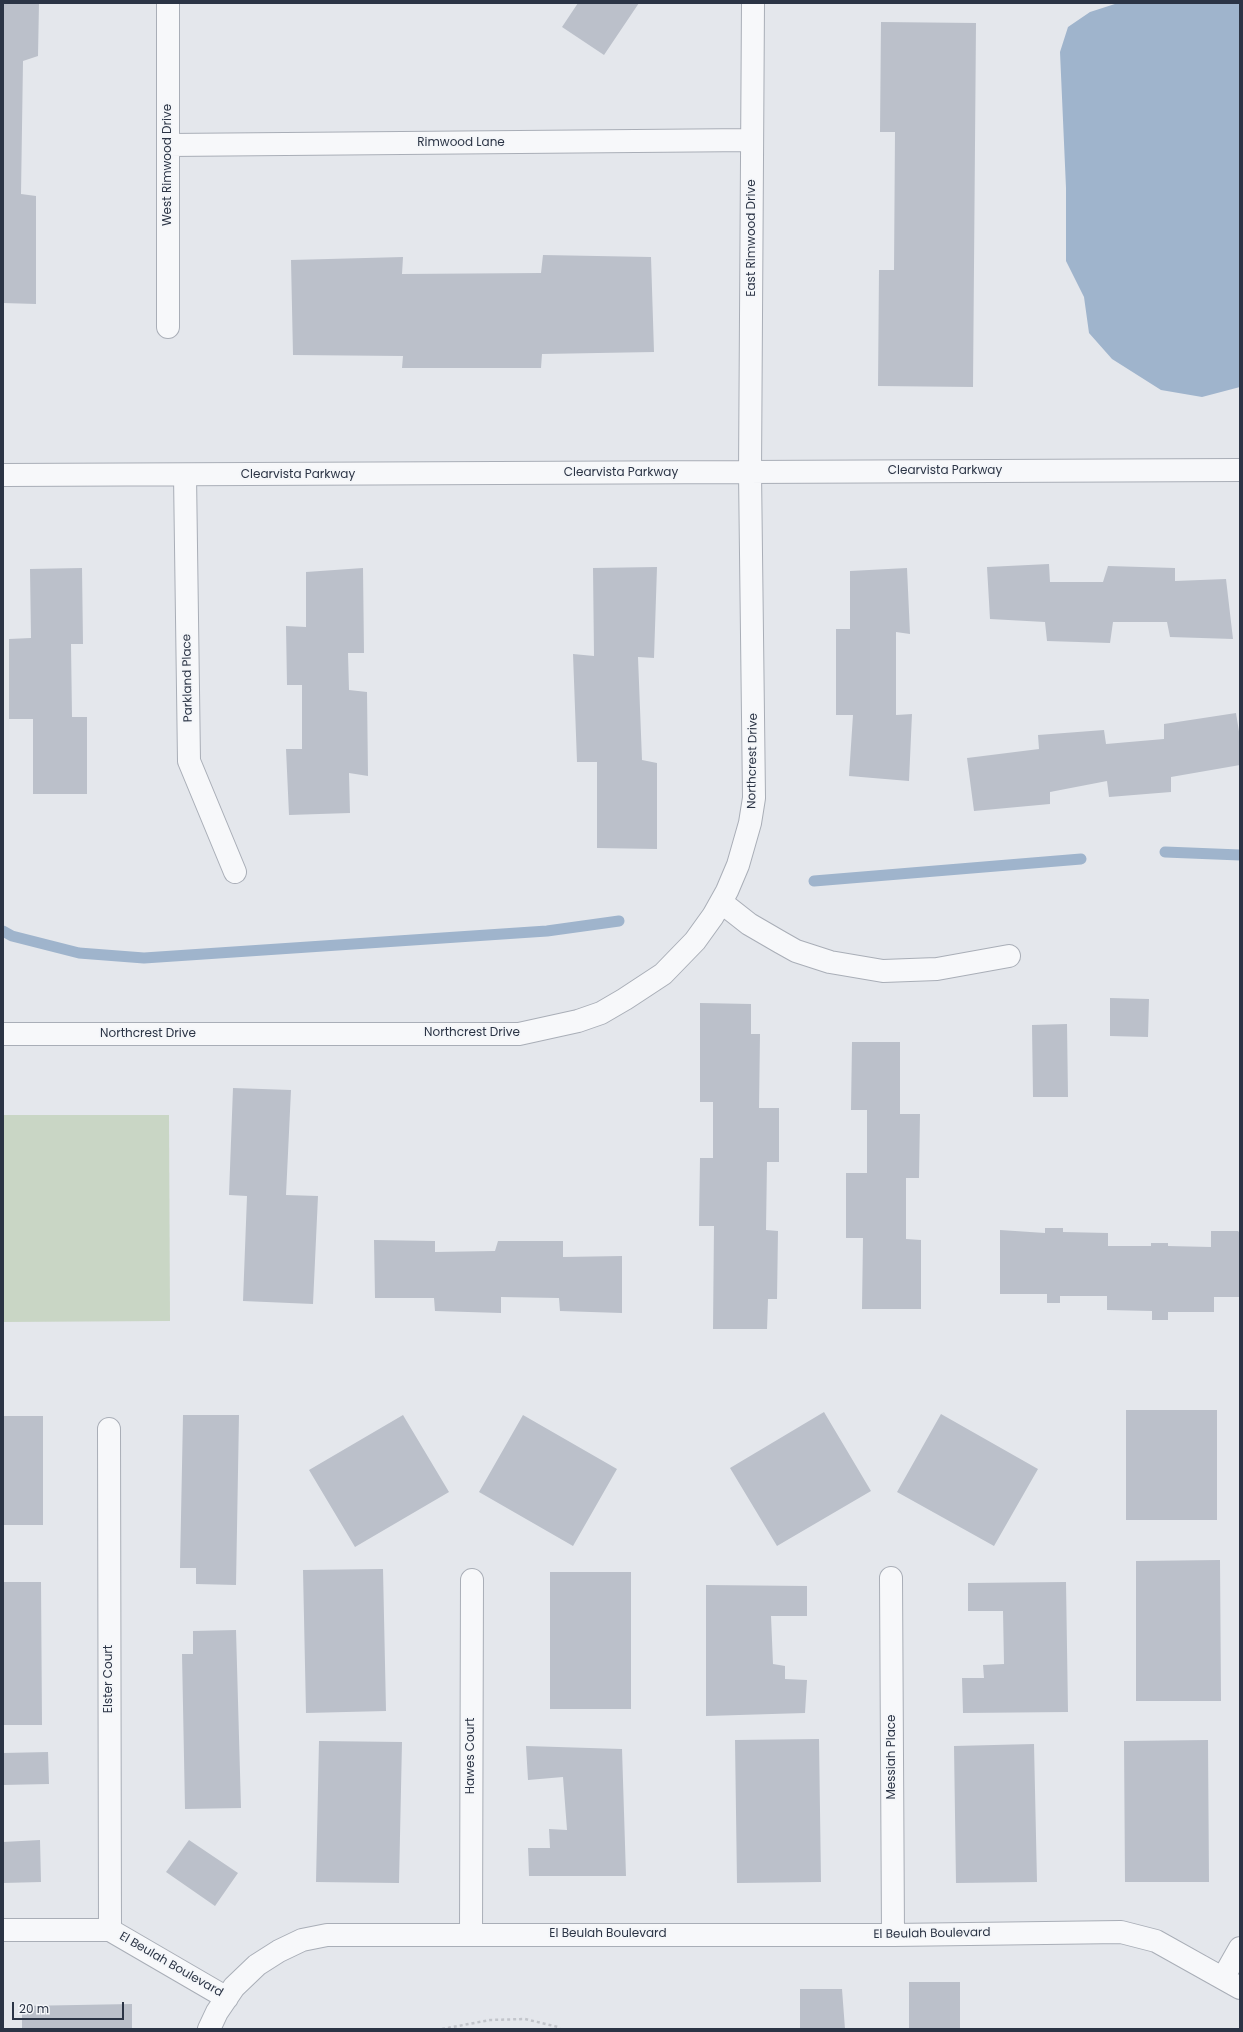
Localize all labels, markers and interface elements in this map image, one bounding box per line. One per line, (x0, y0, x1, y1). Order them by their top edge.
street label: West Rimwood Drive (161, 104, 175, 226)
street label: Rimwood Lane (417, 136, 505, 150)
street label: East Rimwood Drive (745, 179, 759, 297)
street label: Clearvista Parkway (888, 464, 1002, 478)
street label: Clearvista Parkway (564, 466, 678, 480)
street label: Clearvista Parkway (241, 468, 355, 482)
street label: Parkland Place (180, 634, 196, 722)
street label: Northcrest Drive (745, 713, 761, 809)
street label: Northcrest Drive (424, 1026, 520, 1040)
street label: Northcrest Drive (100, 1027, 196, 1041)
street label: Elster Court (102, 1645, 116, 1713)
street label: Messiah Place (885, 1715, 899, 1799)
street label: Hawes Court (464, 1718, 478, 1794)
street label: El Beulah Boulevard (873, 1926, 991, 1942)
street label: El Beulah Boulevard (549, 1927, 667, 1941)
street label: El Beulah Boulevard (117, 1929, 225, 2001)
scale bar (14, 1994, 126, 2020)
text: 20 m (19, 2000, 49, 2017)

